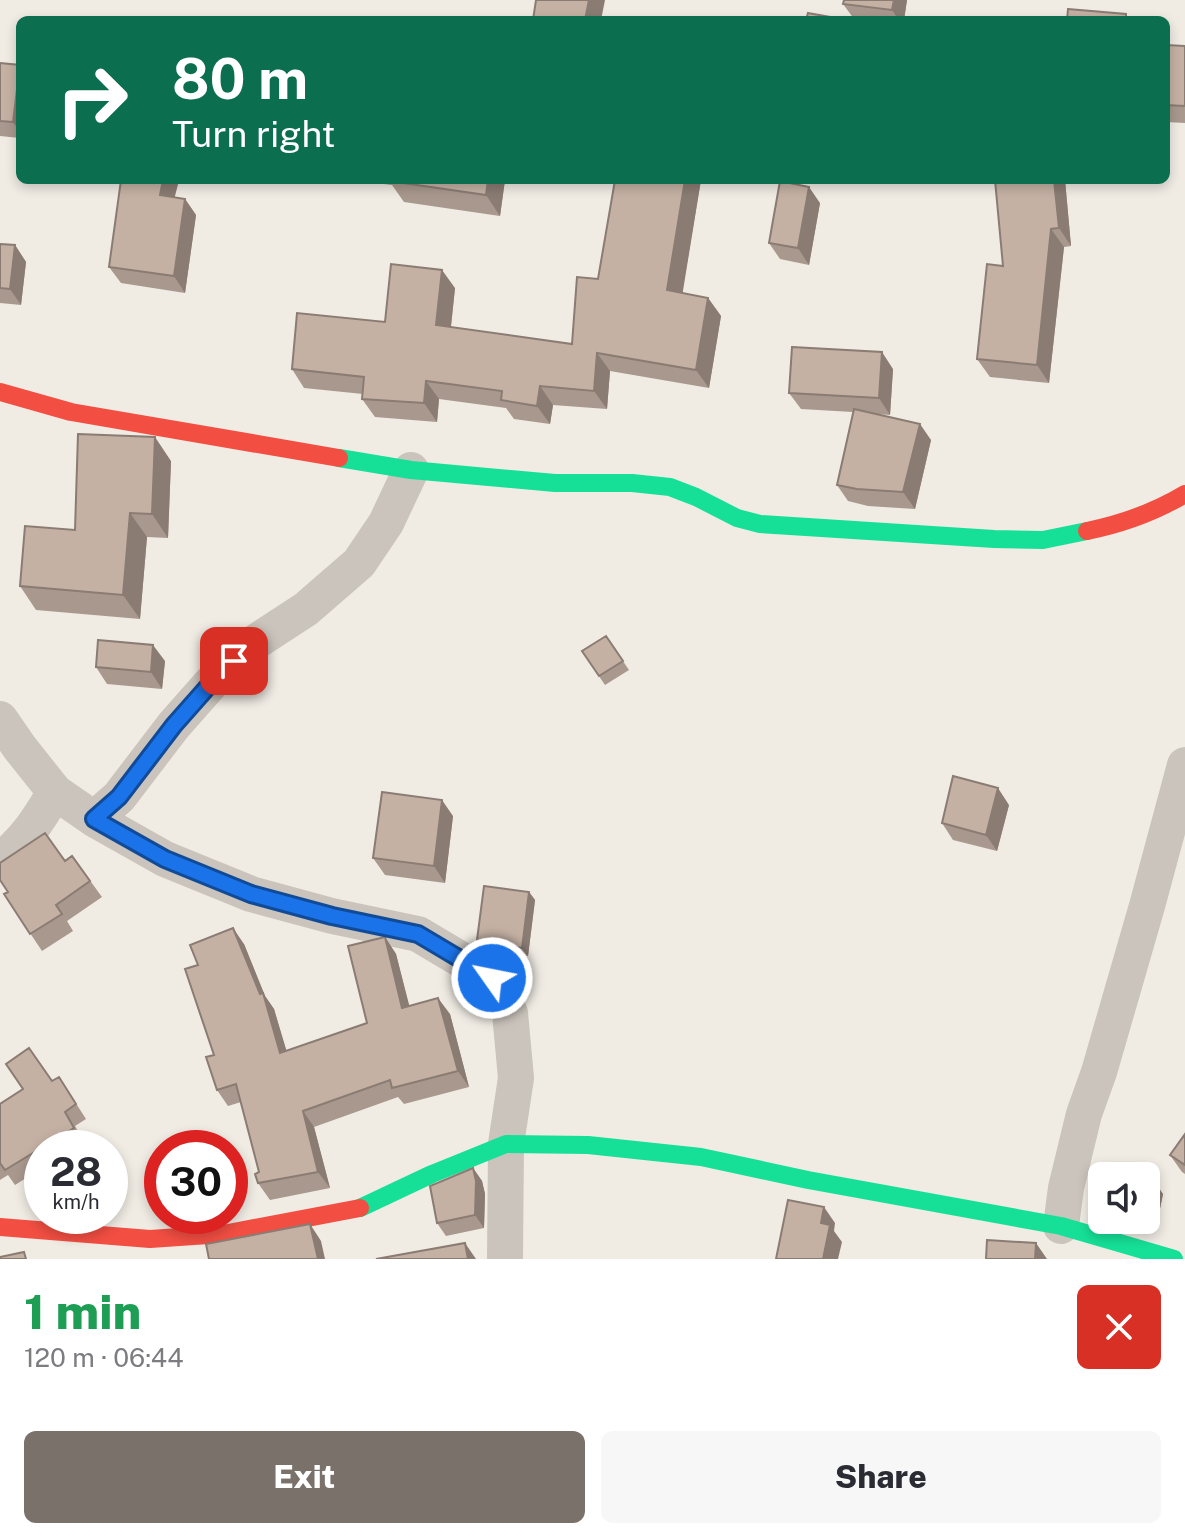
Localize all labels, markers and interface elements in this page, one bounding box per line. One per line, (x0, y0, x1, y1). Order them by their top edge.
text: 80 m (172, 46, 308, 112)
icon: right (40, 48, 144, 152)
text: Turn right (172, 113, 335, 155)
pin (200, 627, 268, 695)
icon: arrive (212, 639, 256, 683)
position arrow (450, 936, 534, 1020)
speed limit sign: 30 (144, 1130, 248, 1234)
text: 28 (50, 1148, 102, 1195)
map controls (1088, 1162, 1160, 1234)
button: sound (1088, 1162, 1160, 1234)
text: km/h (52, 1190, 100, 1214)
text: 1 min (24, 1283, 141, 1340)
button: close (1077, 1285, 1161, 1369)
text: 120 m · 06:44 (24, 1342, 184, 1373)
button: Exit (24, 1431, 585, 1523)
button: Share (601, 1431, 1161, 1523)

